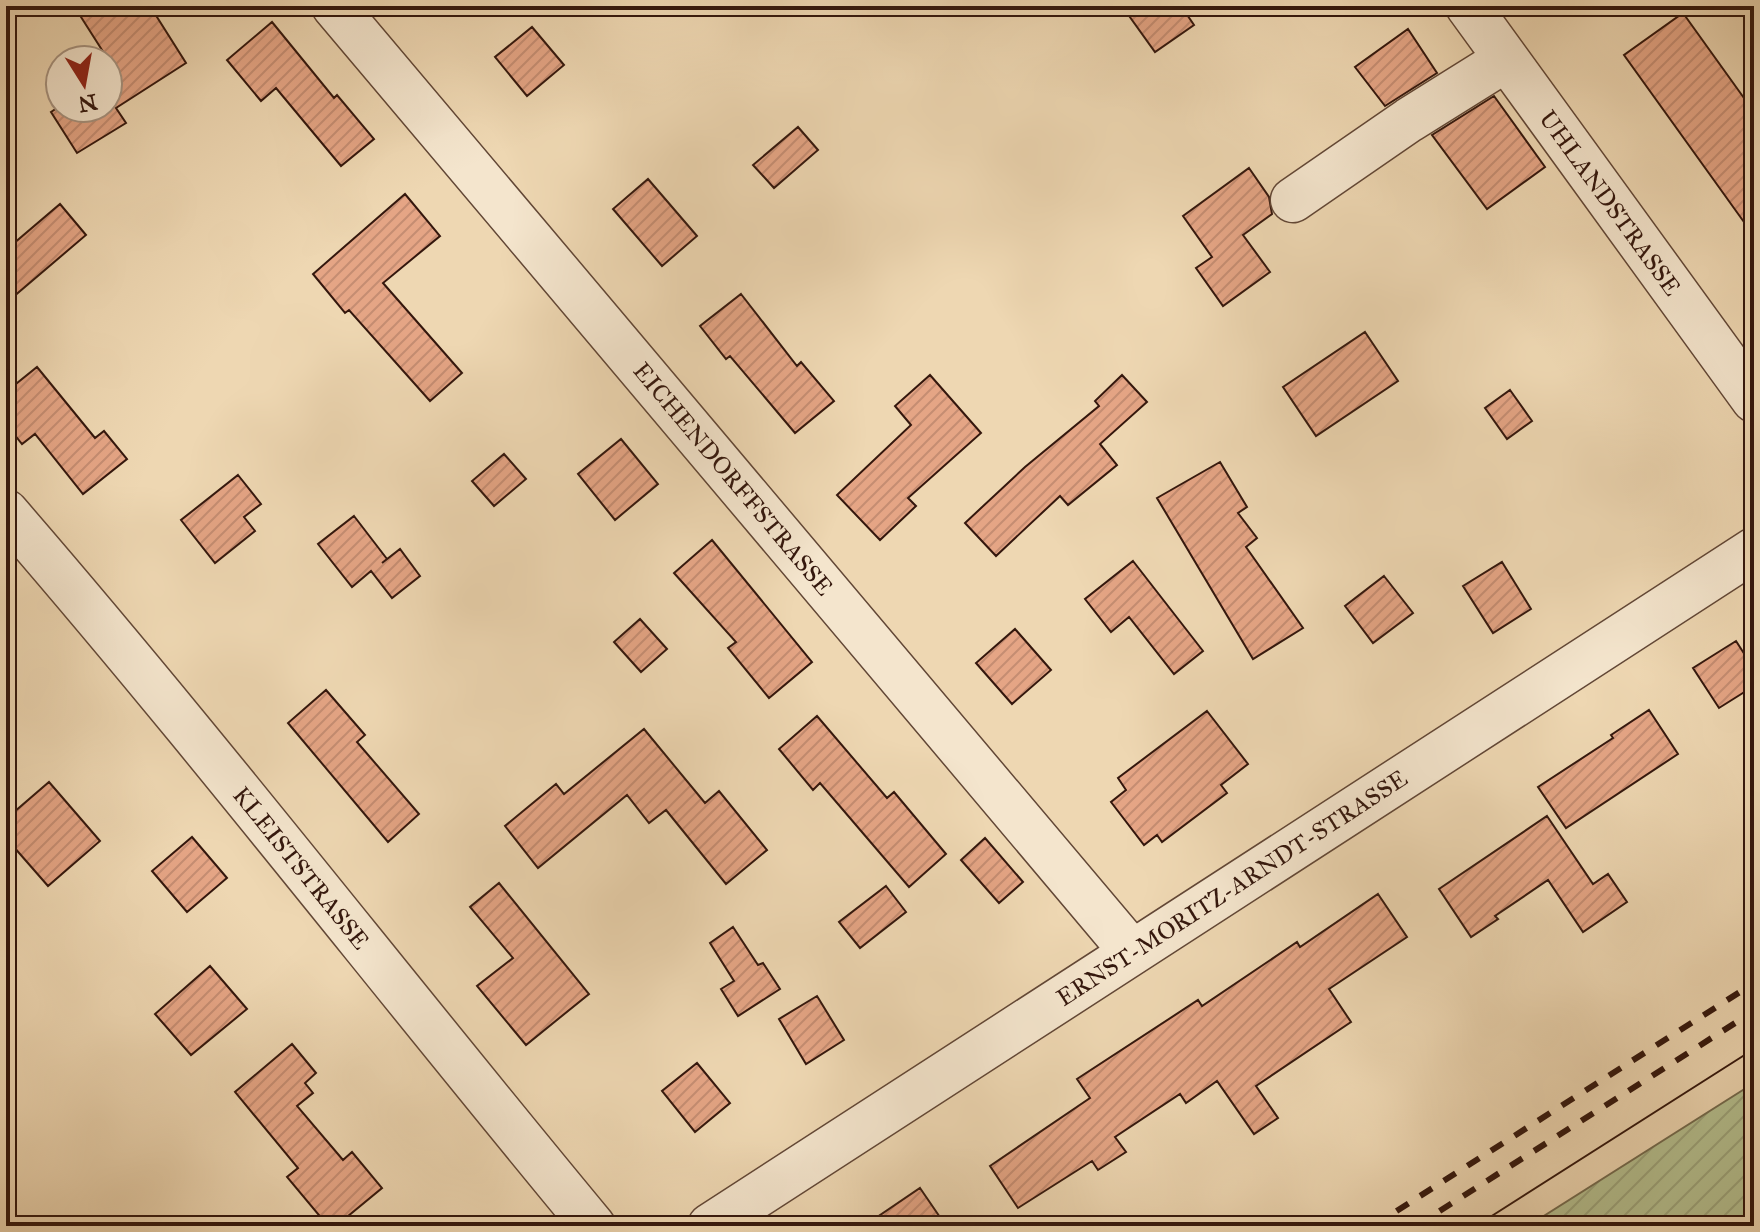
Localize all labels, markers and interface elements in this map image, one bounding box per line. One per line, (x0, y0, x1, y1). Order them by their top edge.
north arrow (44, 44, 124, 124)
text: N (76, 88, 99, 118)
street label: UHLANDSTRASSE (1533, 104, 1687, 302)
street label: EICHENDORFFSTRASSE (627, 356, 839, 602)
street label: ERNST-MORITZ-ARNDT-STRASSE (1051, 763, 1413, 1013)
street label: KLEISTSTRASSE (226, 781, 376, 955)

